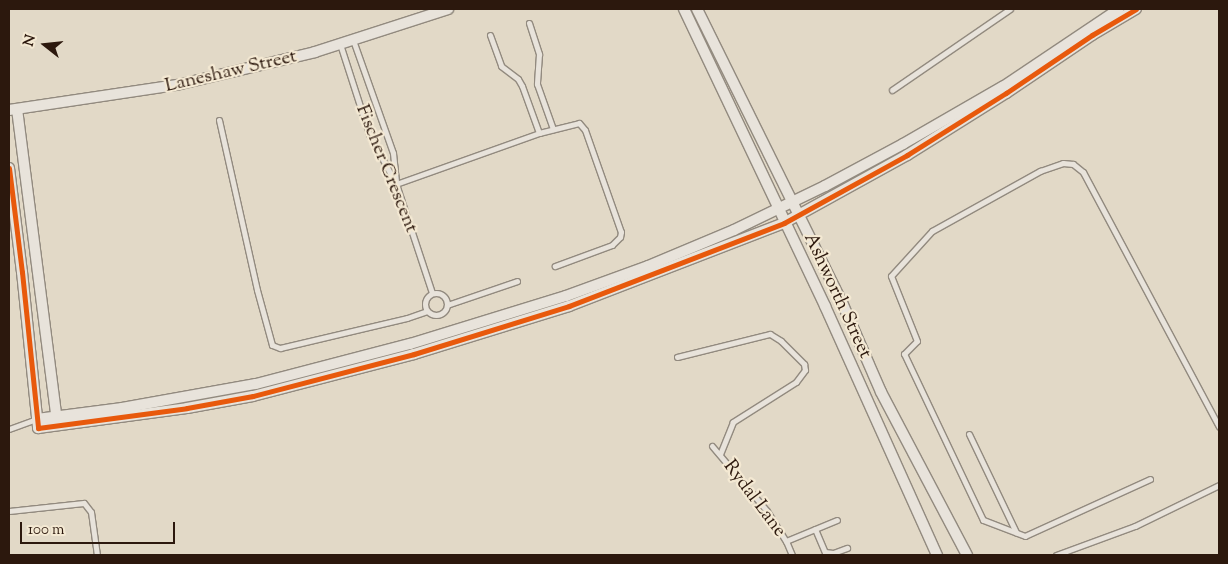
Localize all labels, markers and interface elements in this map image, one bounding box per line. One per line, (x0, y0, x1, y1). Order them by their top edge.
north arrow (20, 20, 70, 70)
text: N (19, 33, 42, 49)
street label: Laneshaw Street (163, 46, 299, 98)
street label: Fischer Crescent (350, 102, 422, 236)
street label: Ashworth Street (798, 230, 876, 362)
street label: Rydal Lane (718, 456, 790, 542)
scale bar (22, 512, 178, 544)
text: 100 m (28, 520, 64, 541)

